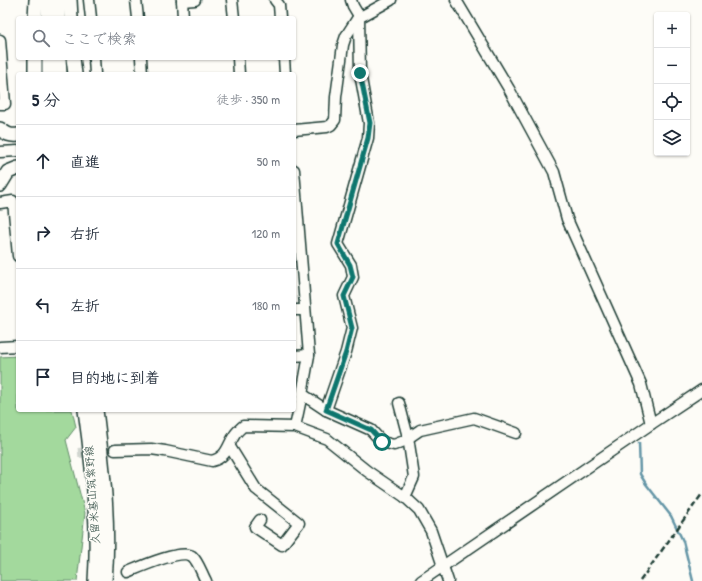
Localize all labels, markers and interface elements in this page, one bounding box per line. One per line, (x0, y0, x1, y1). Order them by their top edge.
map controls (654, 12, 690, 156)
button: + (654, 12, 690, 48)
search box (16, 16, 296, 60)
icon: search (30, 27, 52, 49)
text: ここで検索 (62, 28, 137, 49)
button: − (654, 48, 690, 84)
route end (351, 64, 369, 82)
button: locate (654, 84, 690, 120)
text: 5 分 (32, 88, 60, 111)
text: 徒歩 · 350 m (216, 90, 280, 108)
button: layers (654, 120, 690, 156)
icon: ahead (32, 150, 54, 172)
text: 直進 (70, 151, 100, 172)
text: 50 m (257, 152, 280, 170)
icon: right (32, 222, 54, 244)
text: 右折 (70, 223, 100, 244)
text: 120 m (252, 224, 280, 242)
icon: left (32, 294, 54, 316)
text: 左折 (70, 295, 100, 316)
text: 180 m (252, 296, 280, 314)
icon: arrive (32, 366, 54, 388)
text: 目的地に到着 (70, 367, 160, 388)
route start (373, 433, 391, 451)
street label: 久留米基山筑紫野線 (82, 445, 102, 545)

